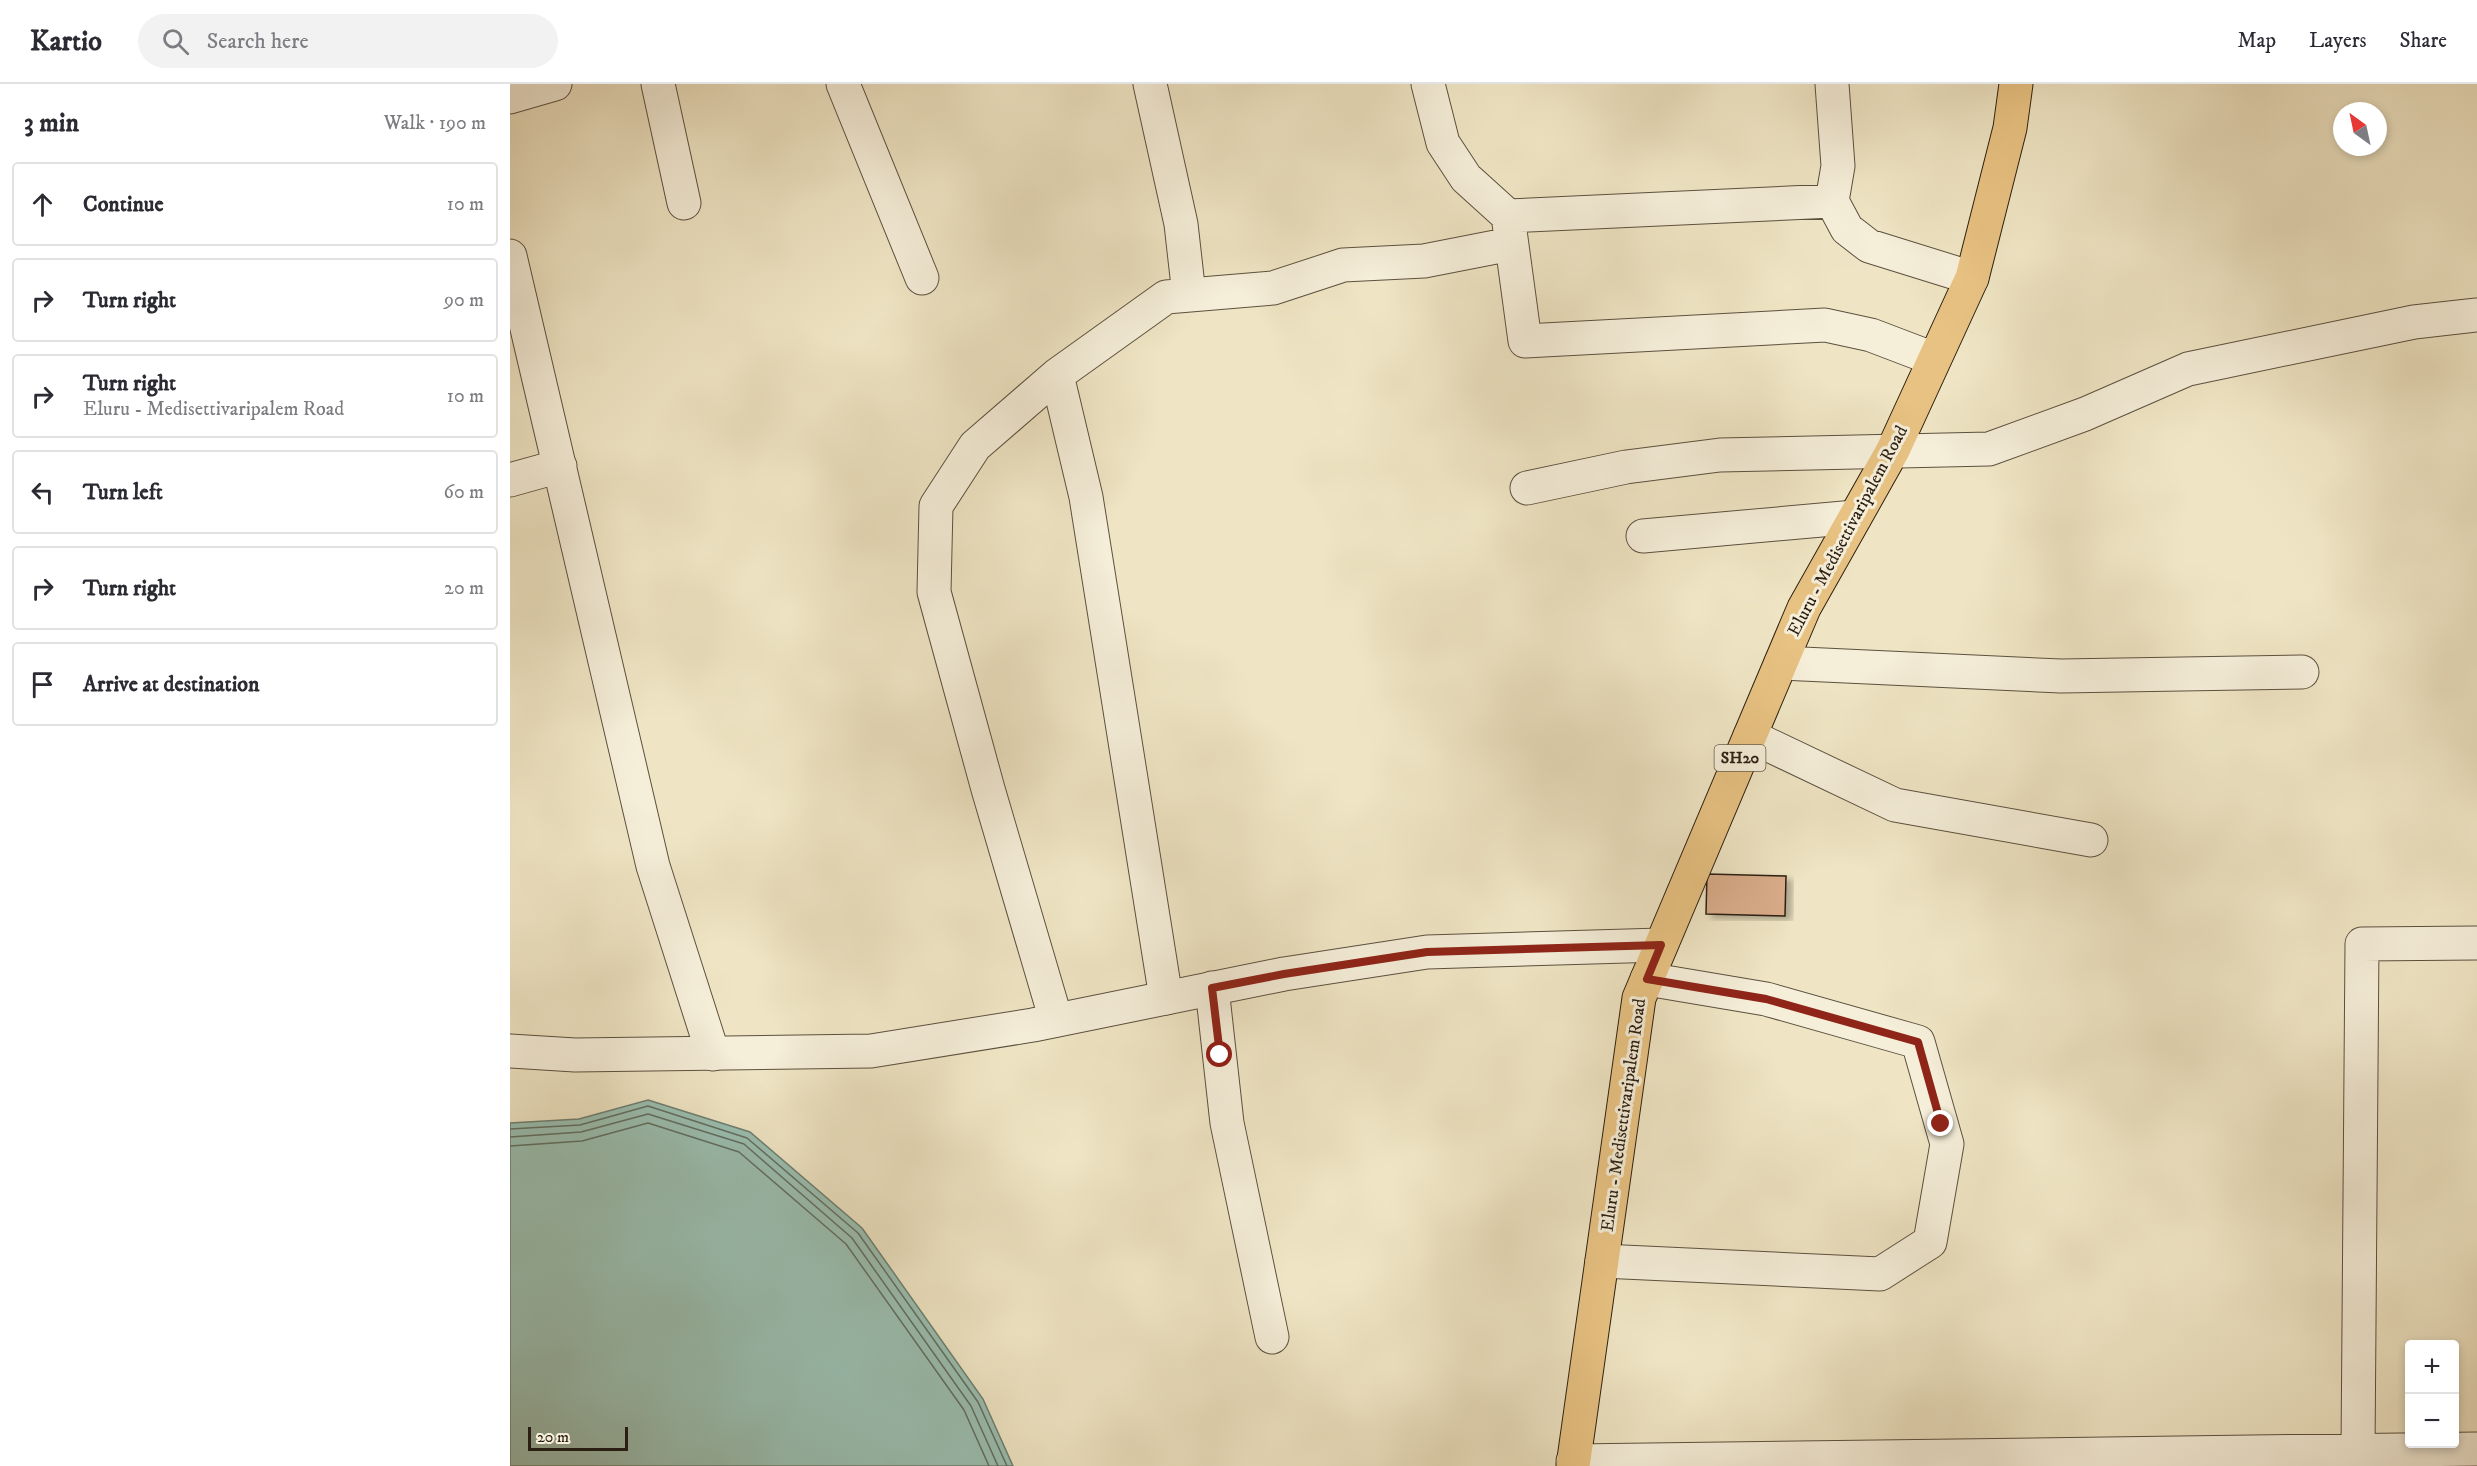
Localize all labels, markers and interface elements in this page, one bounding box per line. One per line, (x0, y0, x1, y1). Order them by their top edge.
search box (138, 14, 558, 68)
text: Kartio (30, 24, 102, 59)
icon: search (159, 25, 192, 58)
text: Search here (207, 28, 309, 55)
text: Map (2237, 28, 2276, 54)
text: Layers (2309, 28, 2367, 54)
text: Share (2400, 28, 2447, 54)
north arrow (2333, 102, 2387, 156)
text: 3 min (24, 107, 79, 140)
text: Walk · 190 m (384, 111, 486, 136)
icon: ahead (26, 188, 59, 221)
text: Continue (83, 191, 164, 218)
text: 10 m (447, 192, 484, 217)
icon: right (26, 284, 59, 317)
text: Turn right (83, 287, 176, 314)
text: 90 m (444, 288, 484, 313)
text: Turn right (83, 370, 176, 397)
icon: right (26, 380, 59, 413)
text: 10 m (447, 384, 484, 409)
text: Eluru - Medisettivaripalem Road (83, 397, 344, 422)
street label: Eluru - Medisettivaripalem Road (1783, 422, 1913, 640)
icon: left (26, 476, 59, 509)
text: Turn left (83, 479, 163, 506)
text: 60 m (444, 480, 484, 505)
icon: right (26, 572, 59, 605)
text: Turn right (83, 575, 176, 602)
text: 20 m (444, 576, 484, 601)
icon: arrive (26, 668, 59, 701)
text: Arrive at destination (83, 671, 260, 698)
road number: SH20 (1714, 745, 1766, 771)
street label: Eluru - Medisettivaripalem Road (1597, 997, 1651, 1233)
route start (1206, 1041, 1232, 1067)
route end (1927, 1110, 1953, 1136)
map controls (2405, 1340, 2459, 1448)
button: + (2405, 1340, 2459, 1394)
button: − (2405, 1394, 2459, 1448)
scale bar (528, 1424, 628, 1452)
text: 20 m (537, 1427, 569, 1447)

